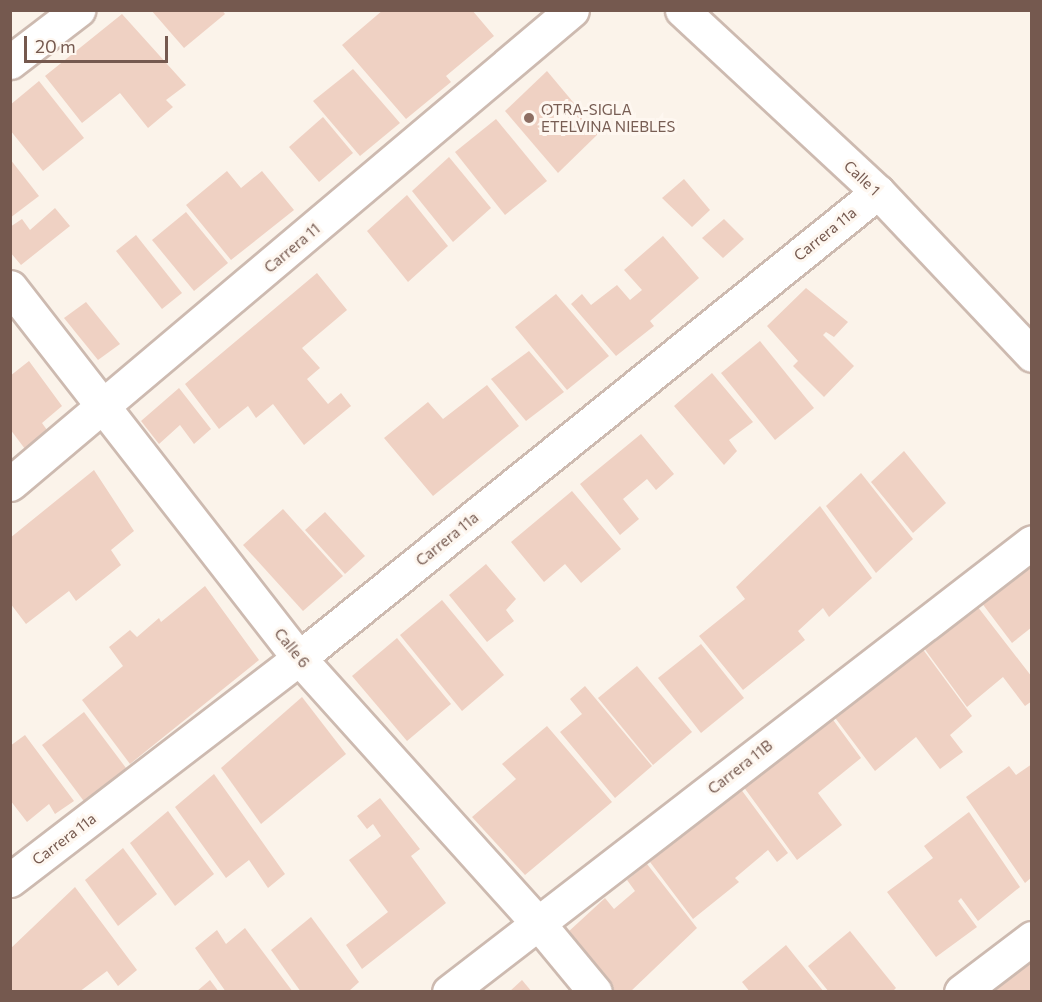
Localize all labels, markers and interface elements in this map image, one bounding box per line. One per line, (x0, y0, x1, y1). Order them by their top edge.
scale bar (27, 24, 171, 62)
text: 20 m (35, 35, 76, 57)
place label: OTRA-SIGLA ETELVINA NIEBLES (541, 100, 675, 135)
marker: OTRA-SIGLA ETELVINA NIEBLES (522, 111, 536, 125)
street label: Calle 1 (840, 157, 884, 199)
street label: Carrera 11a (790, 203, 860, 265)
street label: Carrera 11 (260, 220, 324, 276)
street label: Carrera 11a (412, 508, 482, 570)
street label: Calle 6 (271, 625, 313, 671)
street label: Carrera 11B (704, 736, 776, 798)
street label: Carrera 11a (29, 809, 99, 869)

